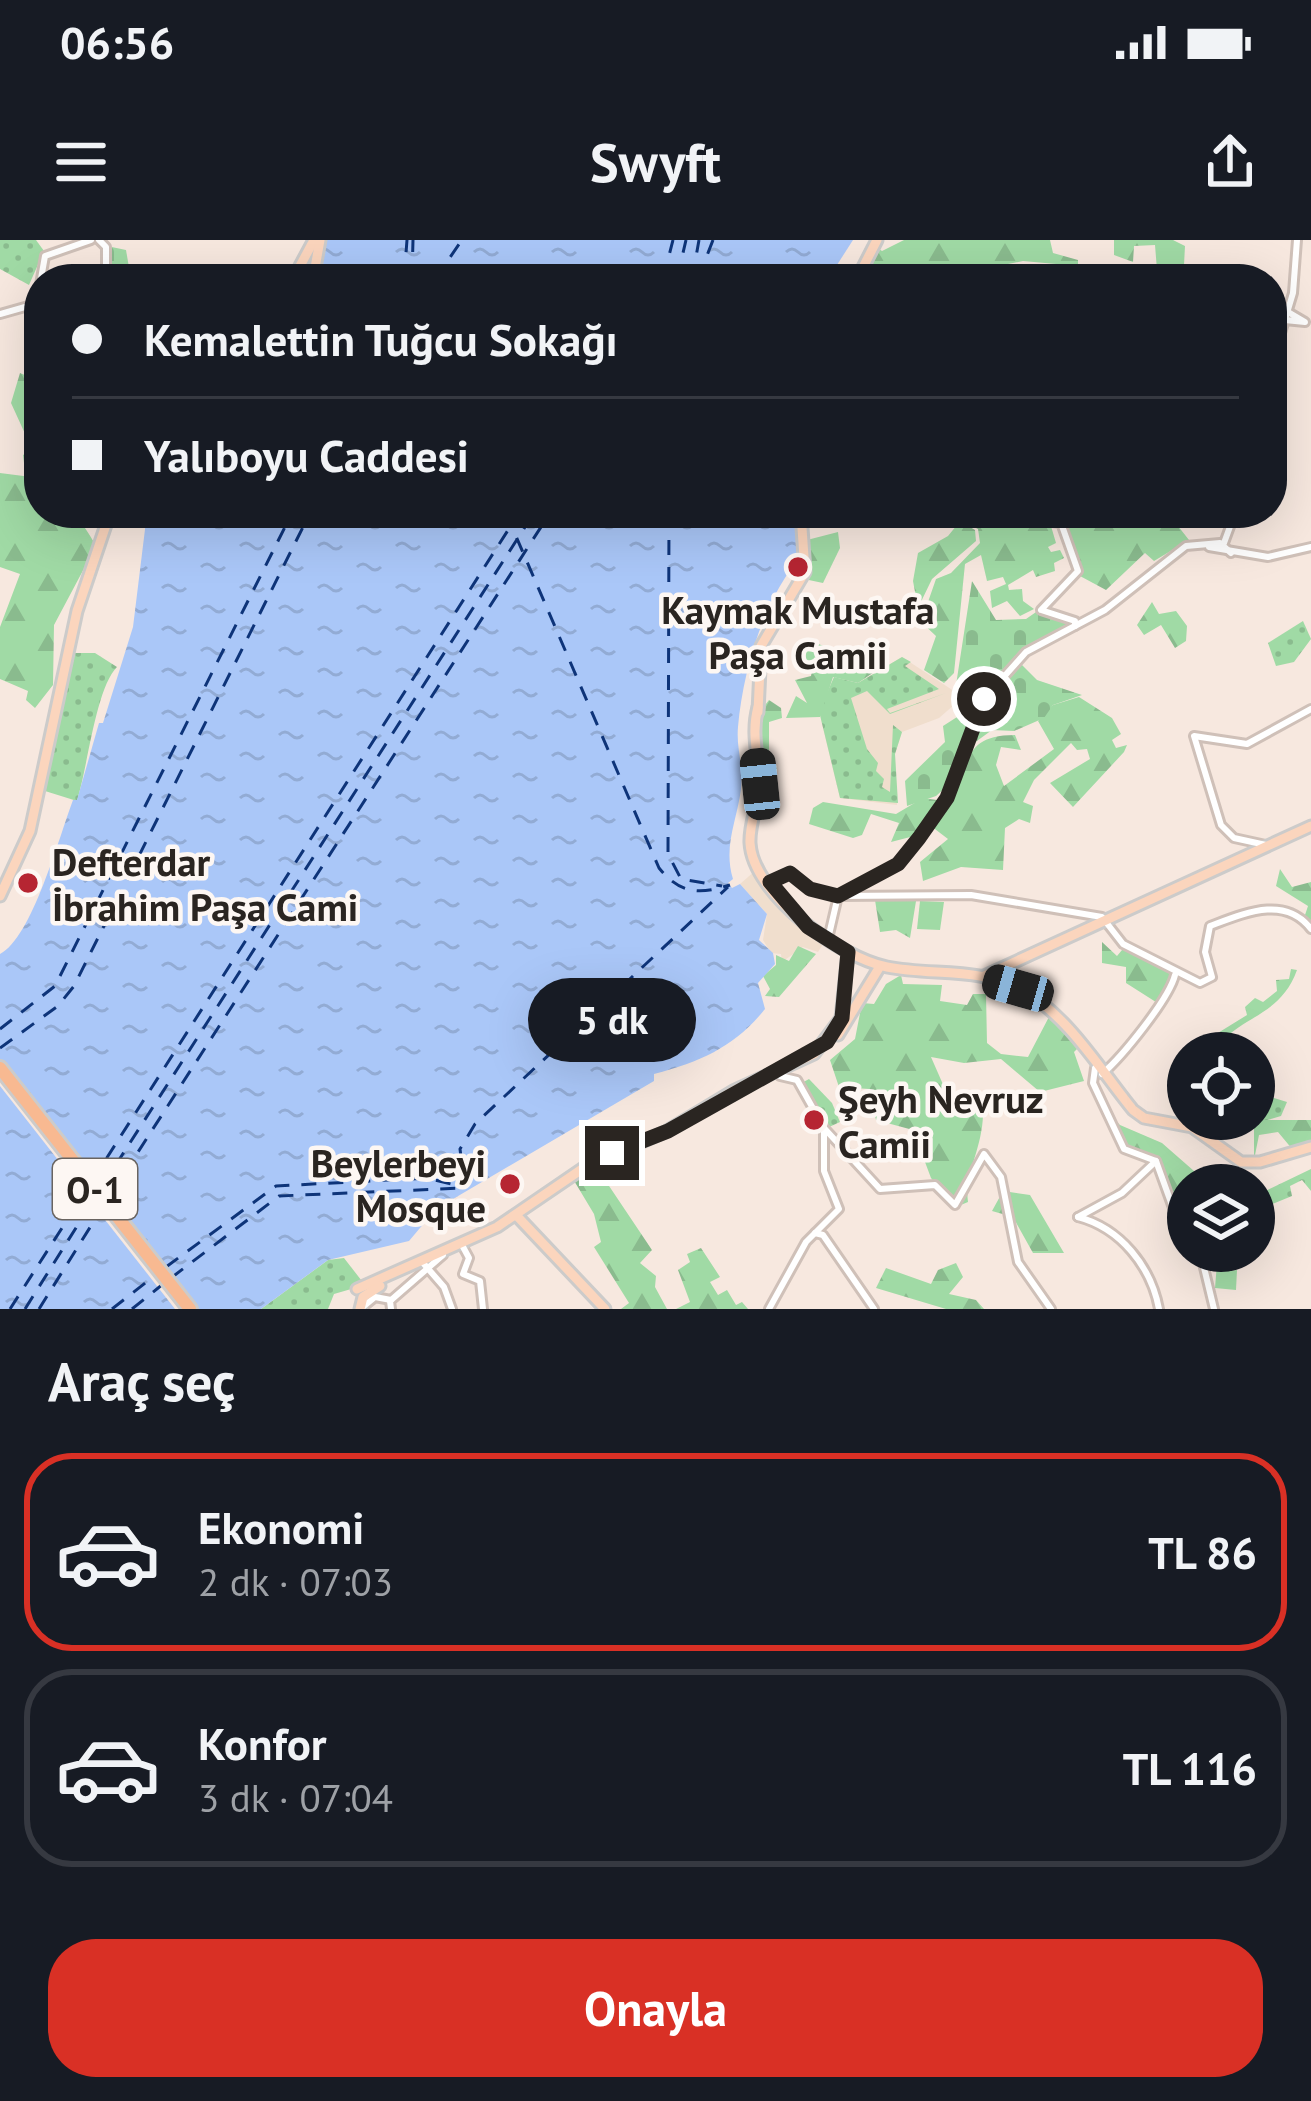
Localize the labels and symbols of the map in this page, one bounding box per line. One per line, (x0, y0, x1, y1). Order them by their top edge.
marker: Kaymak Mustafa Paşa Camii (785, 554, 811, 580)
place label: Kaymak Mustafa Paşa Camii (661, 584, 935, 680)
route start (957, 672, 1011, 726)
car (738, 746, 782, 822)
place label: Defterdar İbrahim Paşa Cami (52, 836, 358, 932)
marker: Defterdar İbrahim Paşa Cami (15, 870, 41, 896)
car (978, 961, 1058, 1015)
callout: 5 dk (528, 979, 696, 1063)
place label: Şeyh Nevruz Camii (838, 1073, 1044, 1169)
marker: Şeyh Nevruz Camii (801, 1107, 827, 1133)
route end (585, 1126, 639, 1180)
place label: Beylerbeyi Mosque (311, 1137, 486, 1233)
road number: O-1 (53, 1159, 137, 1219)
marker: Beylerbeyi Mosque (497, 1171, 523, 1197)

